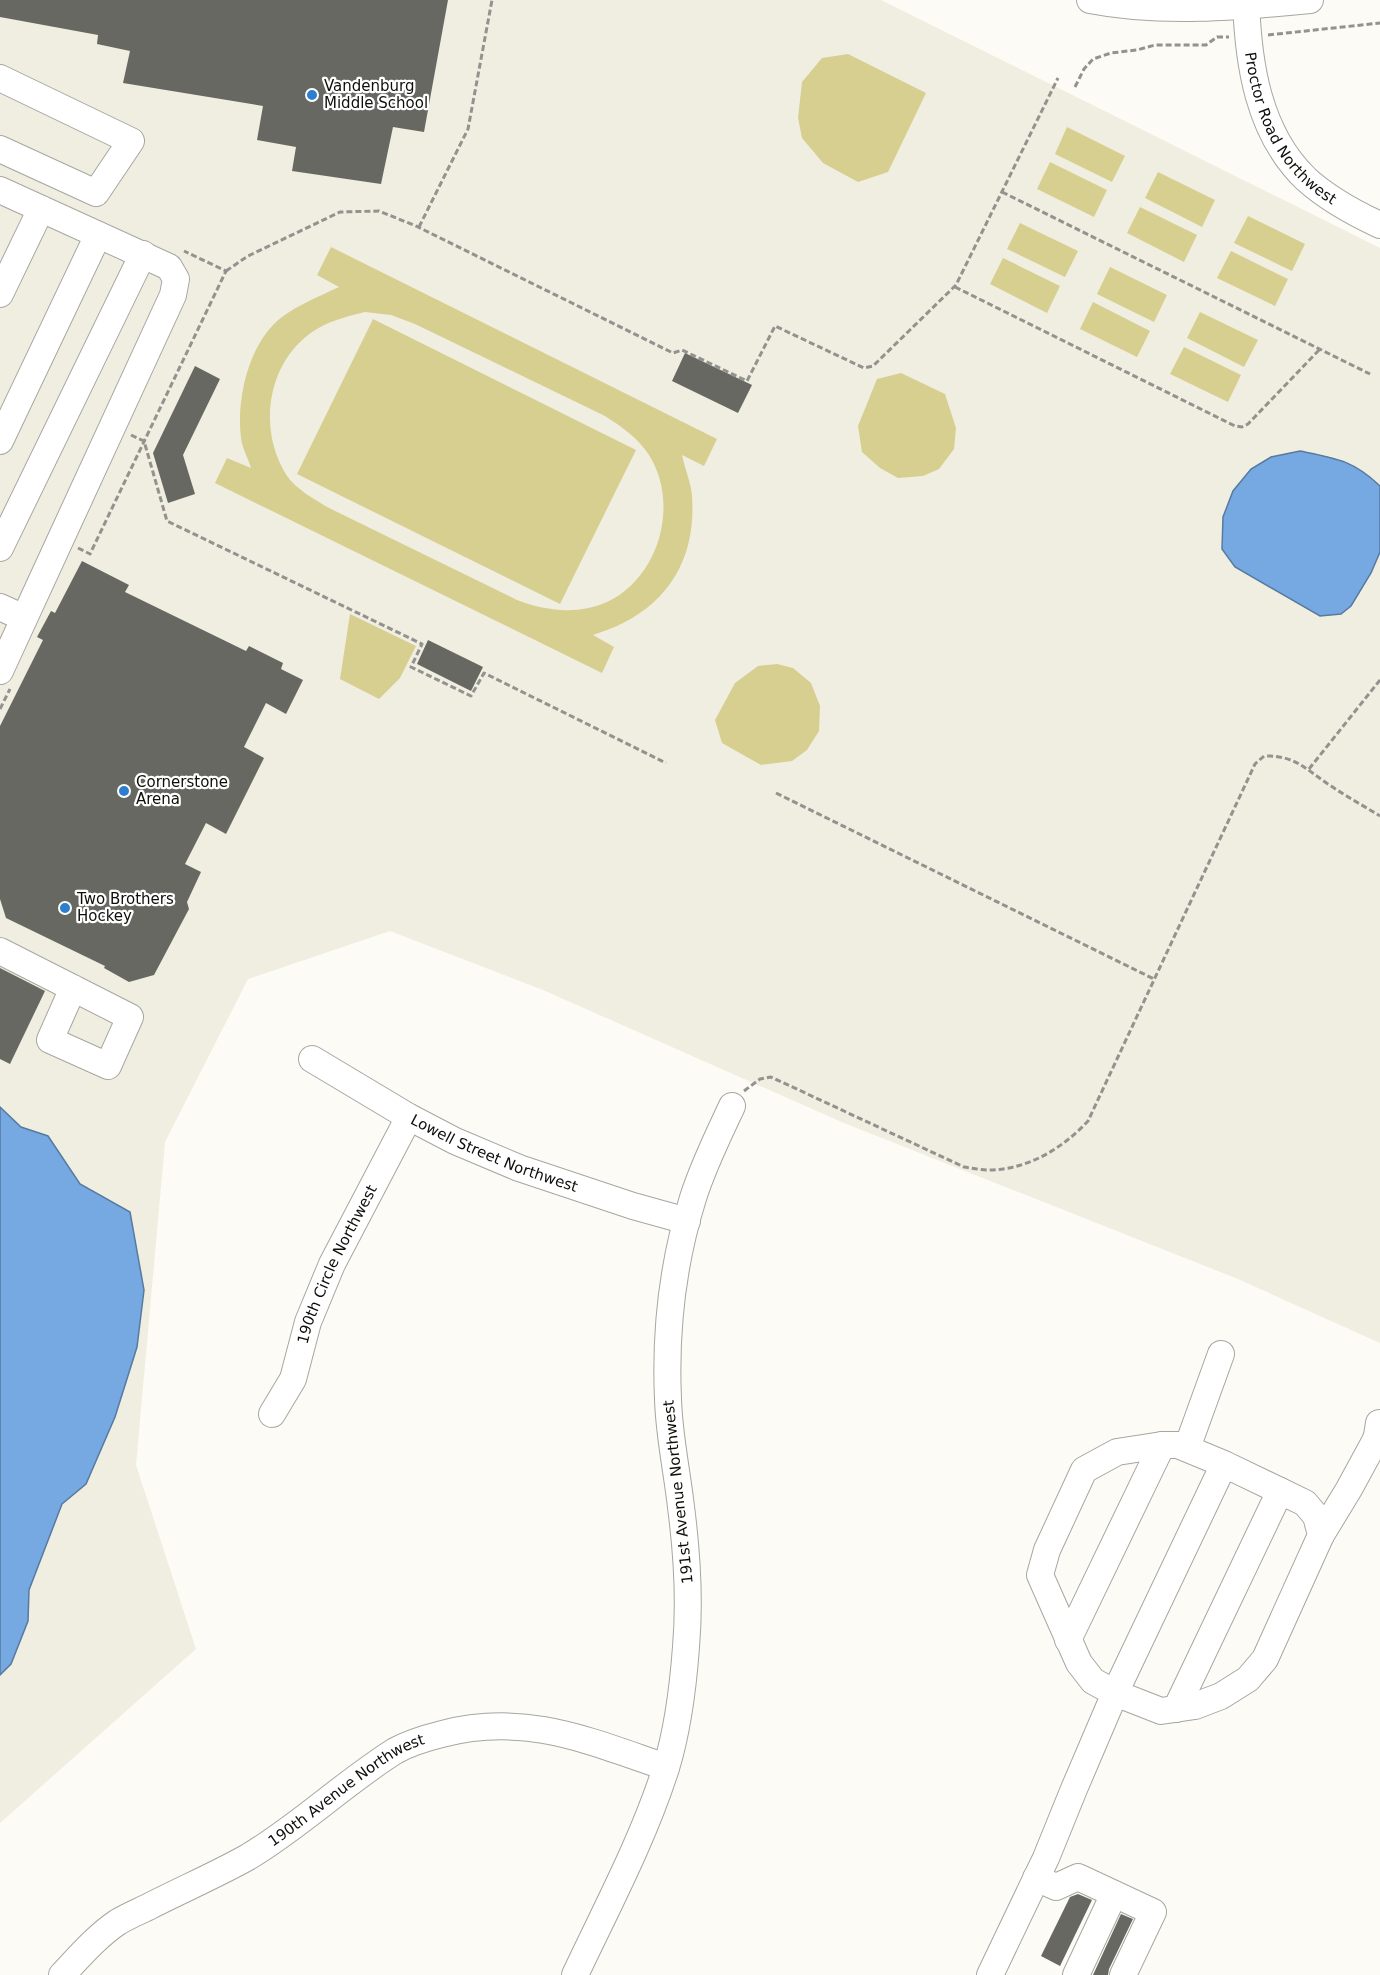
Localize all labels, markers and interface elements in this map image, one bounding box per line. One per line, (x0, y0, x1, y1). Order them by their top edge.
street label: Proctor Road Northwest (1241, 51, 1340, 208)
place label: Vandenburg Middle School (324, 77, 428, 112)
marker: Vandenburg Middle School (305, 88, 319, 102)
place label: Cornerstone Arena (136, 773, 228, 808)
marker: Cornerstone Arena (117, 784, 131, 798)
place label: Two Brothers Hockey (76, 890, 174, 925)
marker: Two Brothers Hockey (58, 901, 72, 915)
street label: Lowell Street Northwest (408, 1111, 580, 1196)
street label: 190th Circle Northwest (294, 1182, 381, 1346)
street label: 191st Avenue Northwest (659, 1399, 697, 1585)
street label: 190th Avenue Northwest (265, 1730, 427, 1850)

